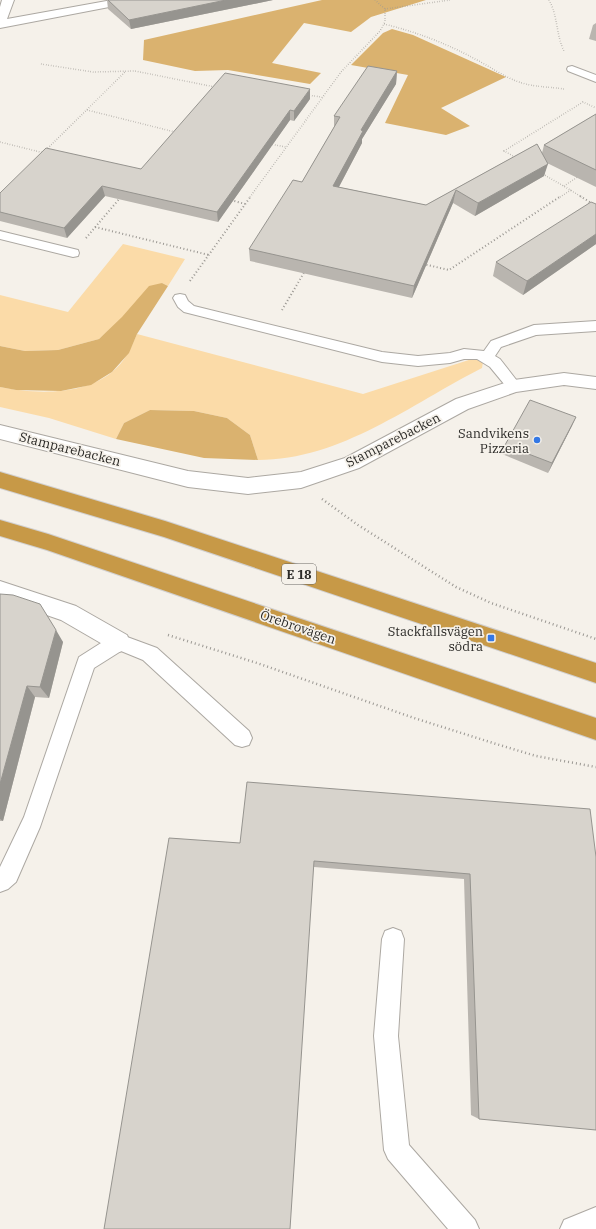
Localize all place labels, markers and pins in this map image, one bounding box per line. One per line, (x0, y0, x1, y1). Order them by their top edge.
place label: Sandvikens Pizzeria (458, 425, 529, 457)
marker: Sandvikens Pizzeria (532, 435, 542, 445)
place label: Stackfallsvägen södra (388, 623, 483, 655)
marker: Stackfallsvägen södra (486, 633, 496, 643)

